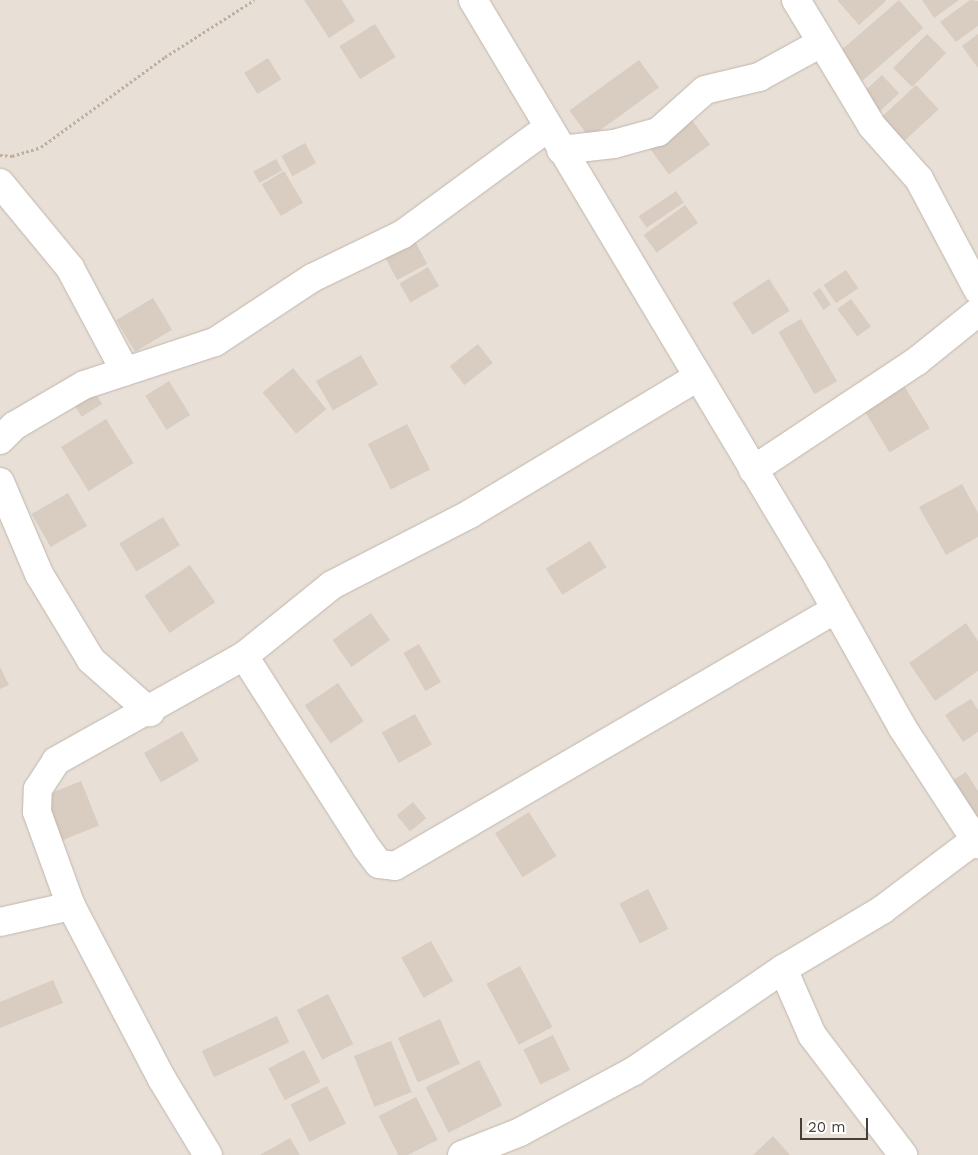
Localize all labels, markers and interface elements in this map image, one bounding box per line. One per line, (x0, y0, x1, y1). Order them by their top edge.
scale bar (803, 1108, 870, 1140)
text: 20 m (808, 1118, 846, 1136)

